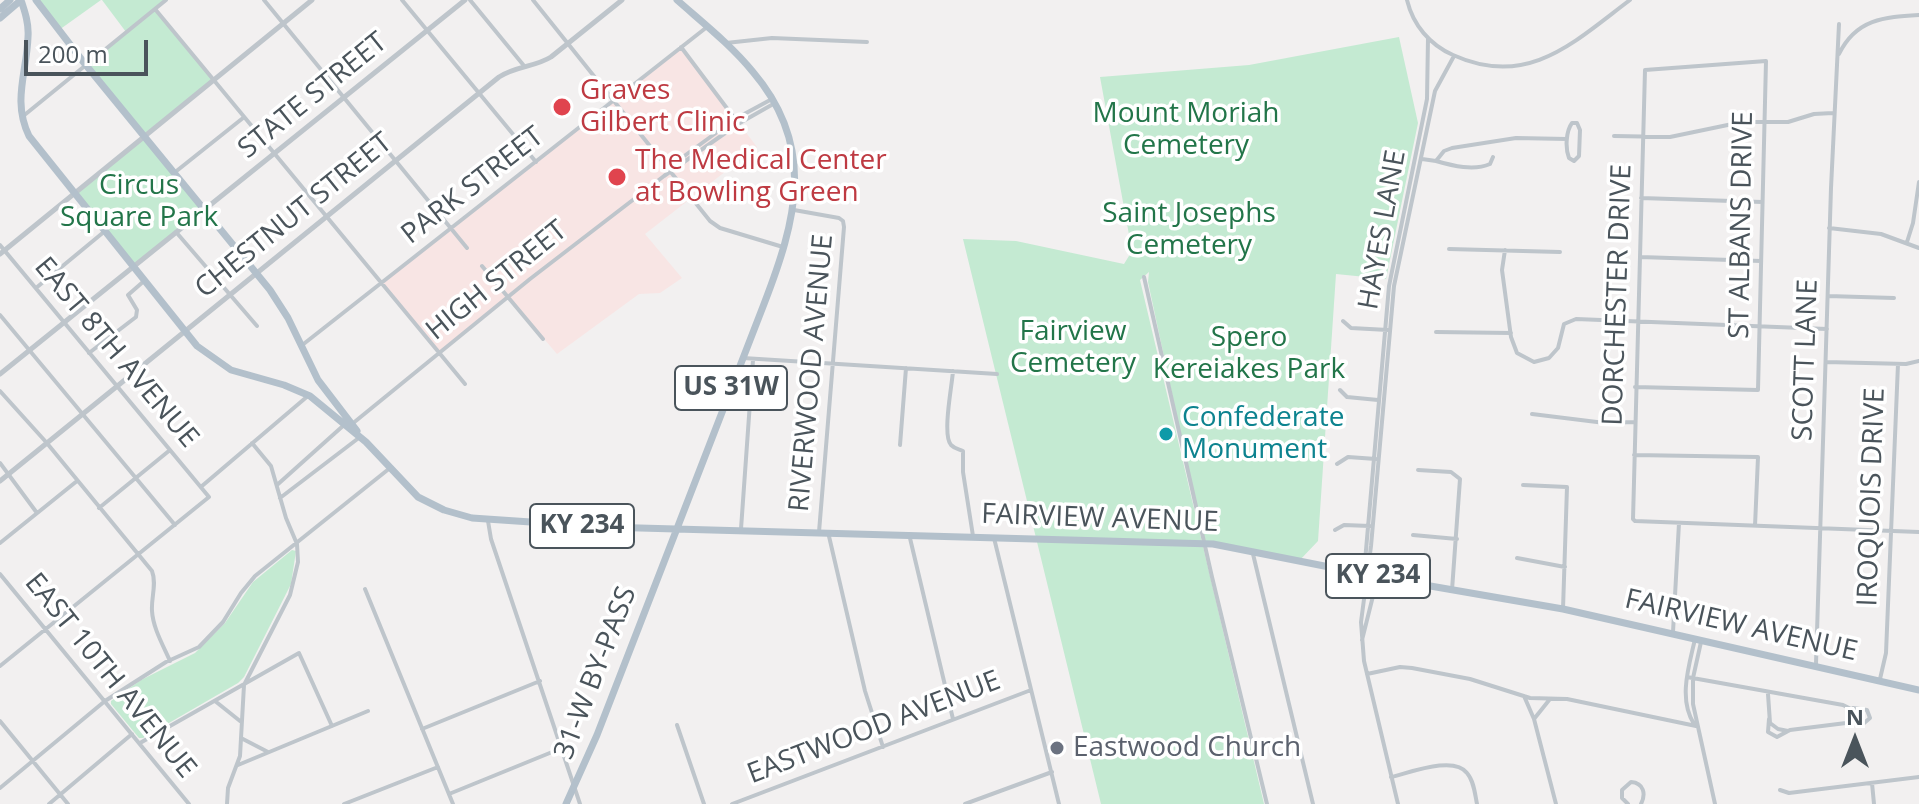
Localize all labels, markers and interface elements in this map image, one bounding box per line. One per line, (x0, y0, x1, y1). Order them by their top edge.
scale bar (28, 24, 152, 74)
street label: STATE STREET (232, 26, 394, 166)
text: 200 m (38, 37, 108, 70)
place label: Graves Gilbert Clinic (580, 74, 745, 140)
marker: Graves Gilbert Clinic (551, 96, 573, 118)
park label: Mount Moriah Cemetery (1093, 97, 1279, 163)
street label: ST ALBANS DRIVE (1723, 111, 1761, 339)
street label: PARK STREET (395, 120, 551, 252)
street label: CHESTNUT STREET (189, 126, 399, 306)
place label: The Medical Center at Bowling Green (635, 144, 887, 210)
street label: HAYES LANE (1352, 148, 1414, 312)
street label: DORCHESTER DRIVE (1597, 164, 1639, 426)
marker: The Medical Center at Bowling Green (606, 166, 628, 188)
park label: Circus Square Park (60, 169, 218, 235)
park label: Saint Josephs Cemetery (1102, 197, 1276, 263)
street label: HIGH STREET (420, 214, 574, 348)
street label: RIVERWOOD AVENUE (783, 233, 841, 513)
street label: EAST 8TH AVENUE (27, 251, 205, 455)
street label: SCOTT LANE (1786, 279, 1826, 441)
park label: Fairview Cemetery (1010, 315, 1136, 381)
park label: Spero Kereiakes Park (1153, 321, 1345, 387)
road number: US 31W (675, 366, 787, 410)
street label: IROQUOIS DRIVE (1851, 387, 1893, 607)
place label: Confederate Monument (1182, 401, 1344, 467)
marker: Confederate Monument (1157, 425, 1175, 443)
street label: FAIRVIEW AVENUE (981, 498, 1219, 540)
road number: KY 234 (530, 504, 634, 548)
road number: KY 234 (1326, 554, 1430, 598)
street label: EAST 10TH AVENUE (17, 567, 203, 785)
street label: 31-W BY-PASS (548, 582, 644, 764)
street label: FAIRVIEW AVENUE (1622, 583, 1860, 669)
street label: EASTWOOD AVENUE (743, 664, 1005, 792)
north arrow (1815, 700, 1895, 780)
text: N (1846, 701, 1864, 731)
place label: Eastwood Church (1073, 731, 1301, 765)
marker: Eastwood Church (1048, 739, 1066, 757)

